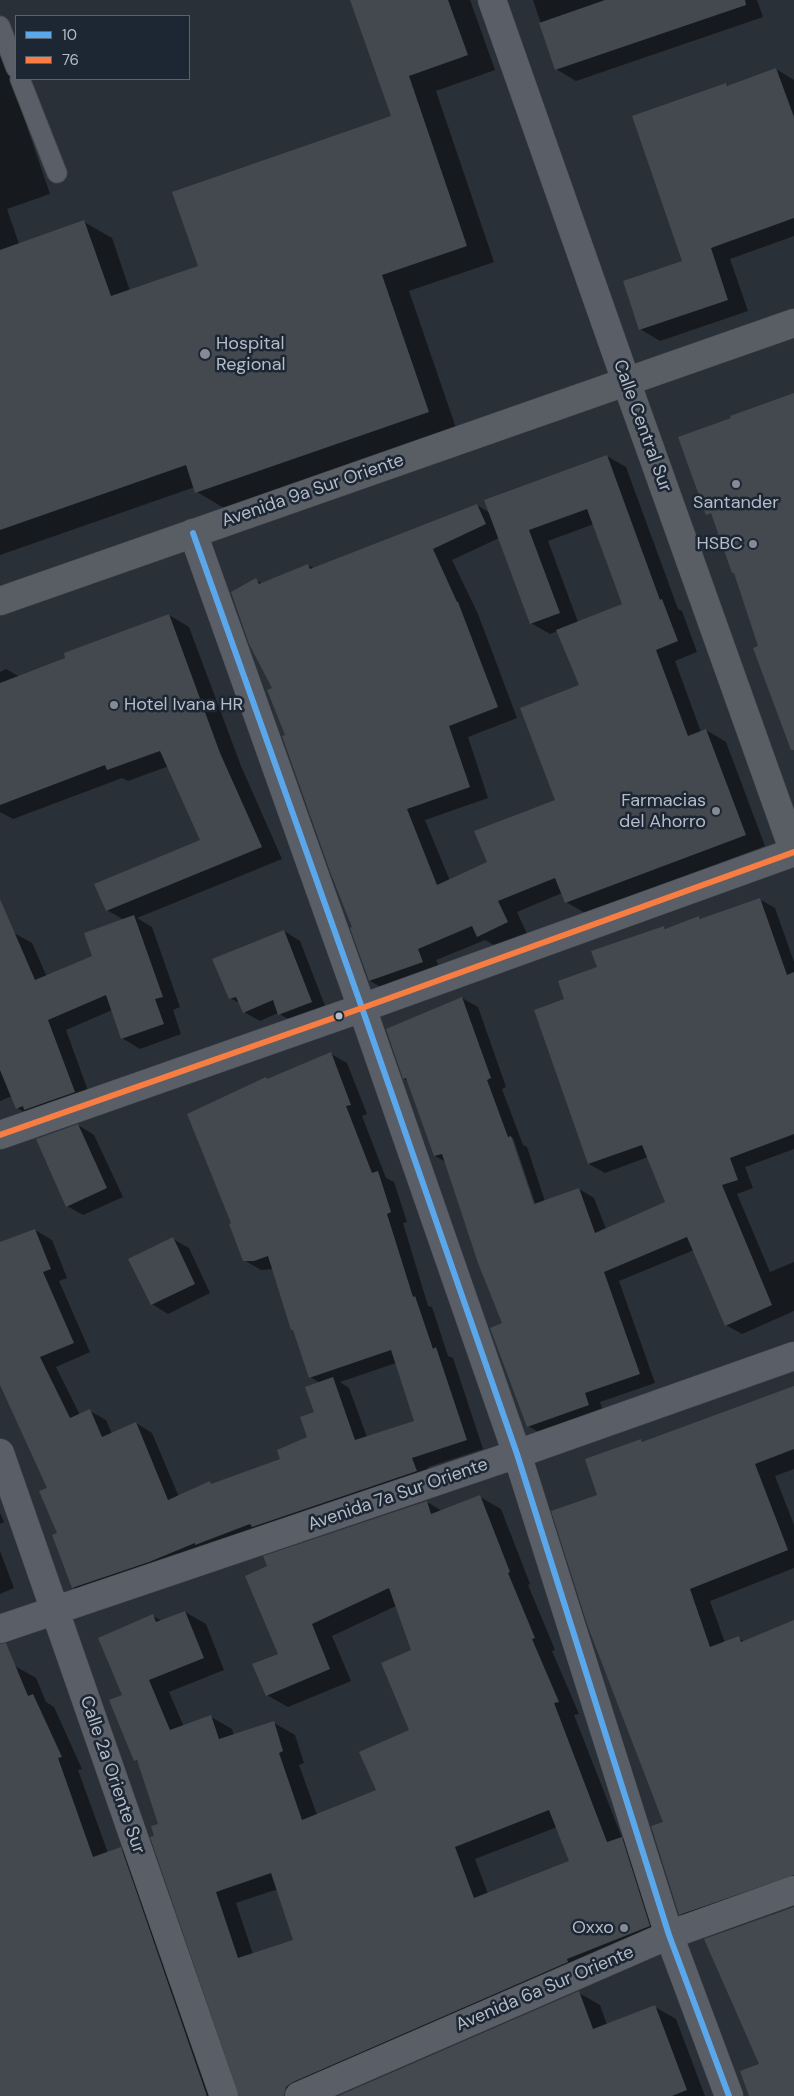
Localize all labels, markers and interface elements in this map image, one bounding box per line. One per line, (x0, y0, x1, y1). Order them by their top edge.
legend (15, 15, 190, 80)
text: 10 (62, 25, 77, 45)
text: 76 (62, 50, 79, 70)
place label: Hospital Regional (216, 333, 285, 376)
marker: Hospital Regional (198, 347, 212, 361)
street label: Calle Central Sur (608, 357, 676, 495)
street label: Avenida 9a Sur Oriente (219, 450, 407, 532)
marker: Santander (730, 478, 742, 490)
place label: Santander (693, 492, 779, 514)
place label: HSBC (697, 533, 743, 555)
marker: HSBC (747, 538, 759, 550)
place label: Hotel Ivana HR (124, 694, 243, 716)
marker: Hotel Ivana HR (108, 699, 120, 711)
place label: Farmacias del Ahorro (619, 790, 706, 832)
marker: Farmacias del Ahorro (710, 805, 722, 817)
unlabelled marker (334, 1011, 344, 1021)
street label: Avenida 7a Sur Oriente (305, 1454, 491, 1536)
street label: Calle 2a Oriente Sur (75, 1693, 149, 1857)
place label: Oxxo (572, 1917, 614, 1939)
marker: Oxxo (618, 1922, 630, 1934)
street label: Avenida 6a Sur Oriente (453, 1942, 637, 2036)

